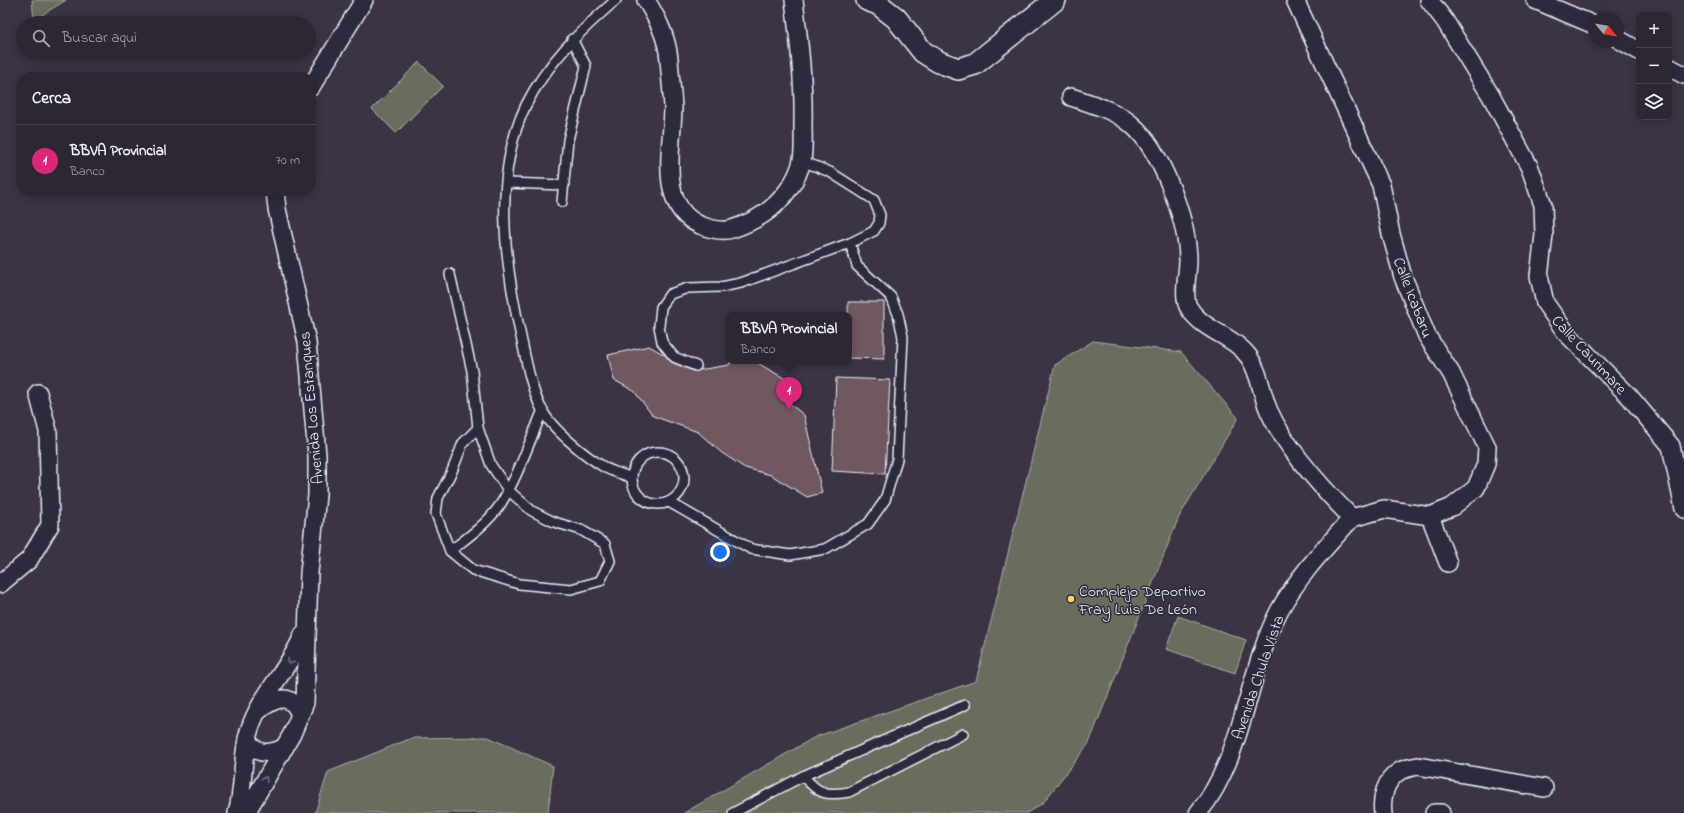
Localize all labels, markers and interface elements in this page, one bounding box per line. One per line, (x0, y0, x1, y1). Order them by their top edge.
north arrow (1588, 12, 1624, 48)
map controls (1636, 12, 1672, 120)
button: + (1636, 12, 1672, 48)
search box (16, 16, 316, 60)
icon: search (30, 27, 52, 49)
text: Buscar aquí (62, 27, 137, 49)
button: − (1636, 48, 1672, 84)
button: layers (1636, 84, 1672, 120)
text: Cerca (32, 86, 71, 111)
text: BBVA Provincial (70, 140, 166, 162)
text: 1 (43, 151, 47, 170)
text: 70 m (276, 151, 300, 170)
text: Banco (70, 162, 105, 181)
street label: Calle Icabaru (1386, 254, 1438, 342)
street label: Calle Caurimare (1545, 310, 1632, 401)
popup (726, 312, 852, 364)
text: BBVA Provincial (741, 318, 837, 340)
street label: Avenida Los Estanques (293, 330, 331, 485)
text: Banco (741, 340, 776, 359)
pin: 1 (776, 377, 802, 410)
your location (710, 542, 730, 562)
place label: Complejo Deportivo Fray Luis De León (1078, 580, 1206, 622)
marker: Complejo Deportivo Fray Luis De León (1066, 594, 1076, 604)
street label: Avenida Chula Vista (1226, 612, 1291, 743)
one-way arrow (287, 658, 294, 665)
one-way arrow (261, 776, 268, 783)

